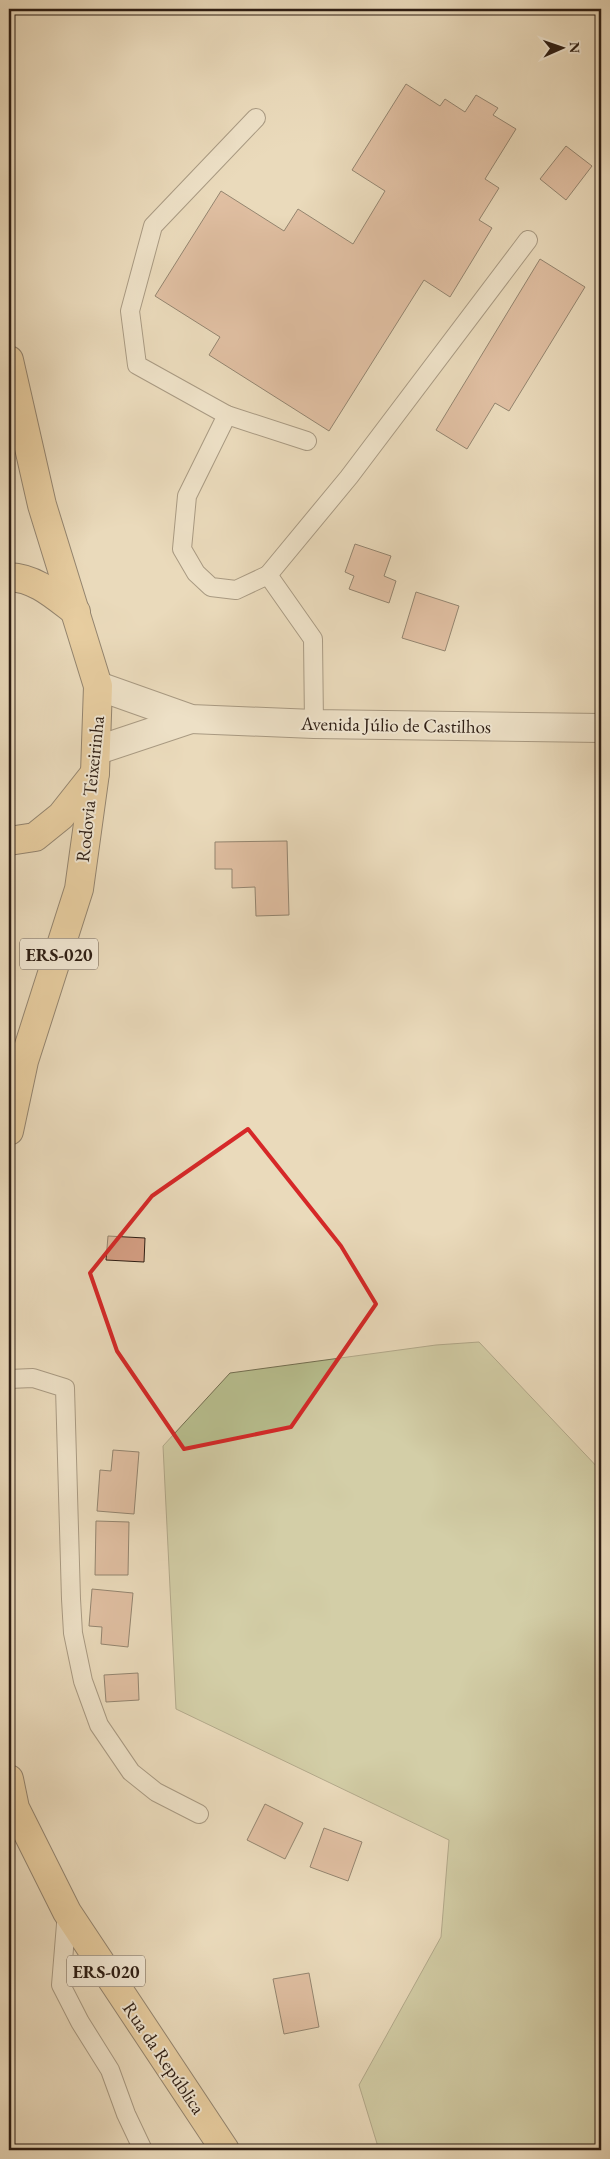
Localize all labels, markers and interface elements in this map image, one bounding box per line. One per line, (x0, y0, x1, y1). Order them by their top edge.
north arrow (538, 22, 588, 72)
text: N (566, 42, 584, 54)
street label: Avenida Júlio de Castilhos (300, 711, 491, 739)
street label: Rodovia Teixeirinha (70, 714, 110, 863)
road number: ERS-020 (20, 939, 98, 970)
road number: ERS-020 (67, 1955, 145, 1986)
street label: Rua da República (117, 1997, 211, 2119)

